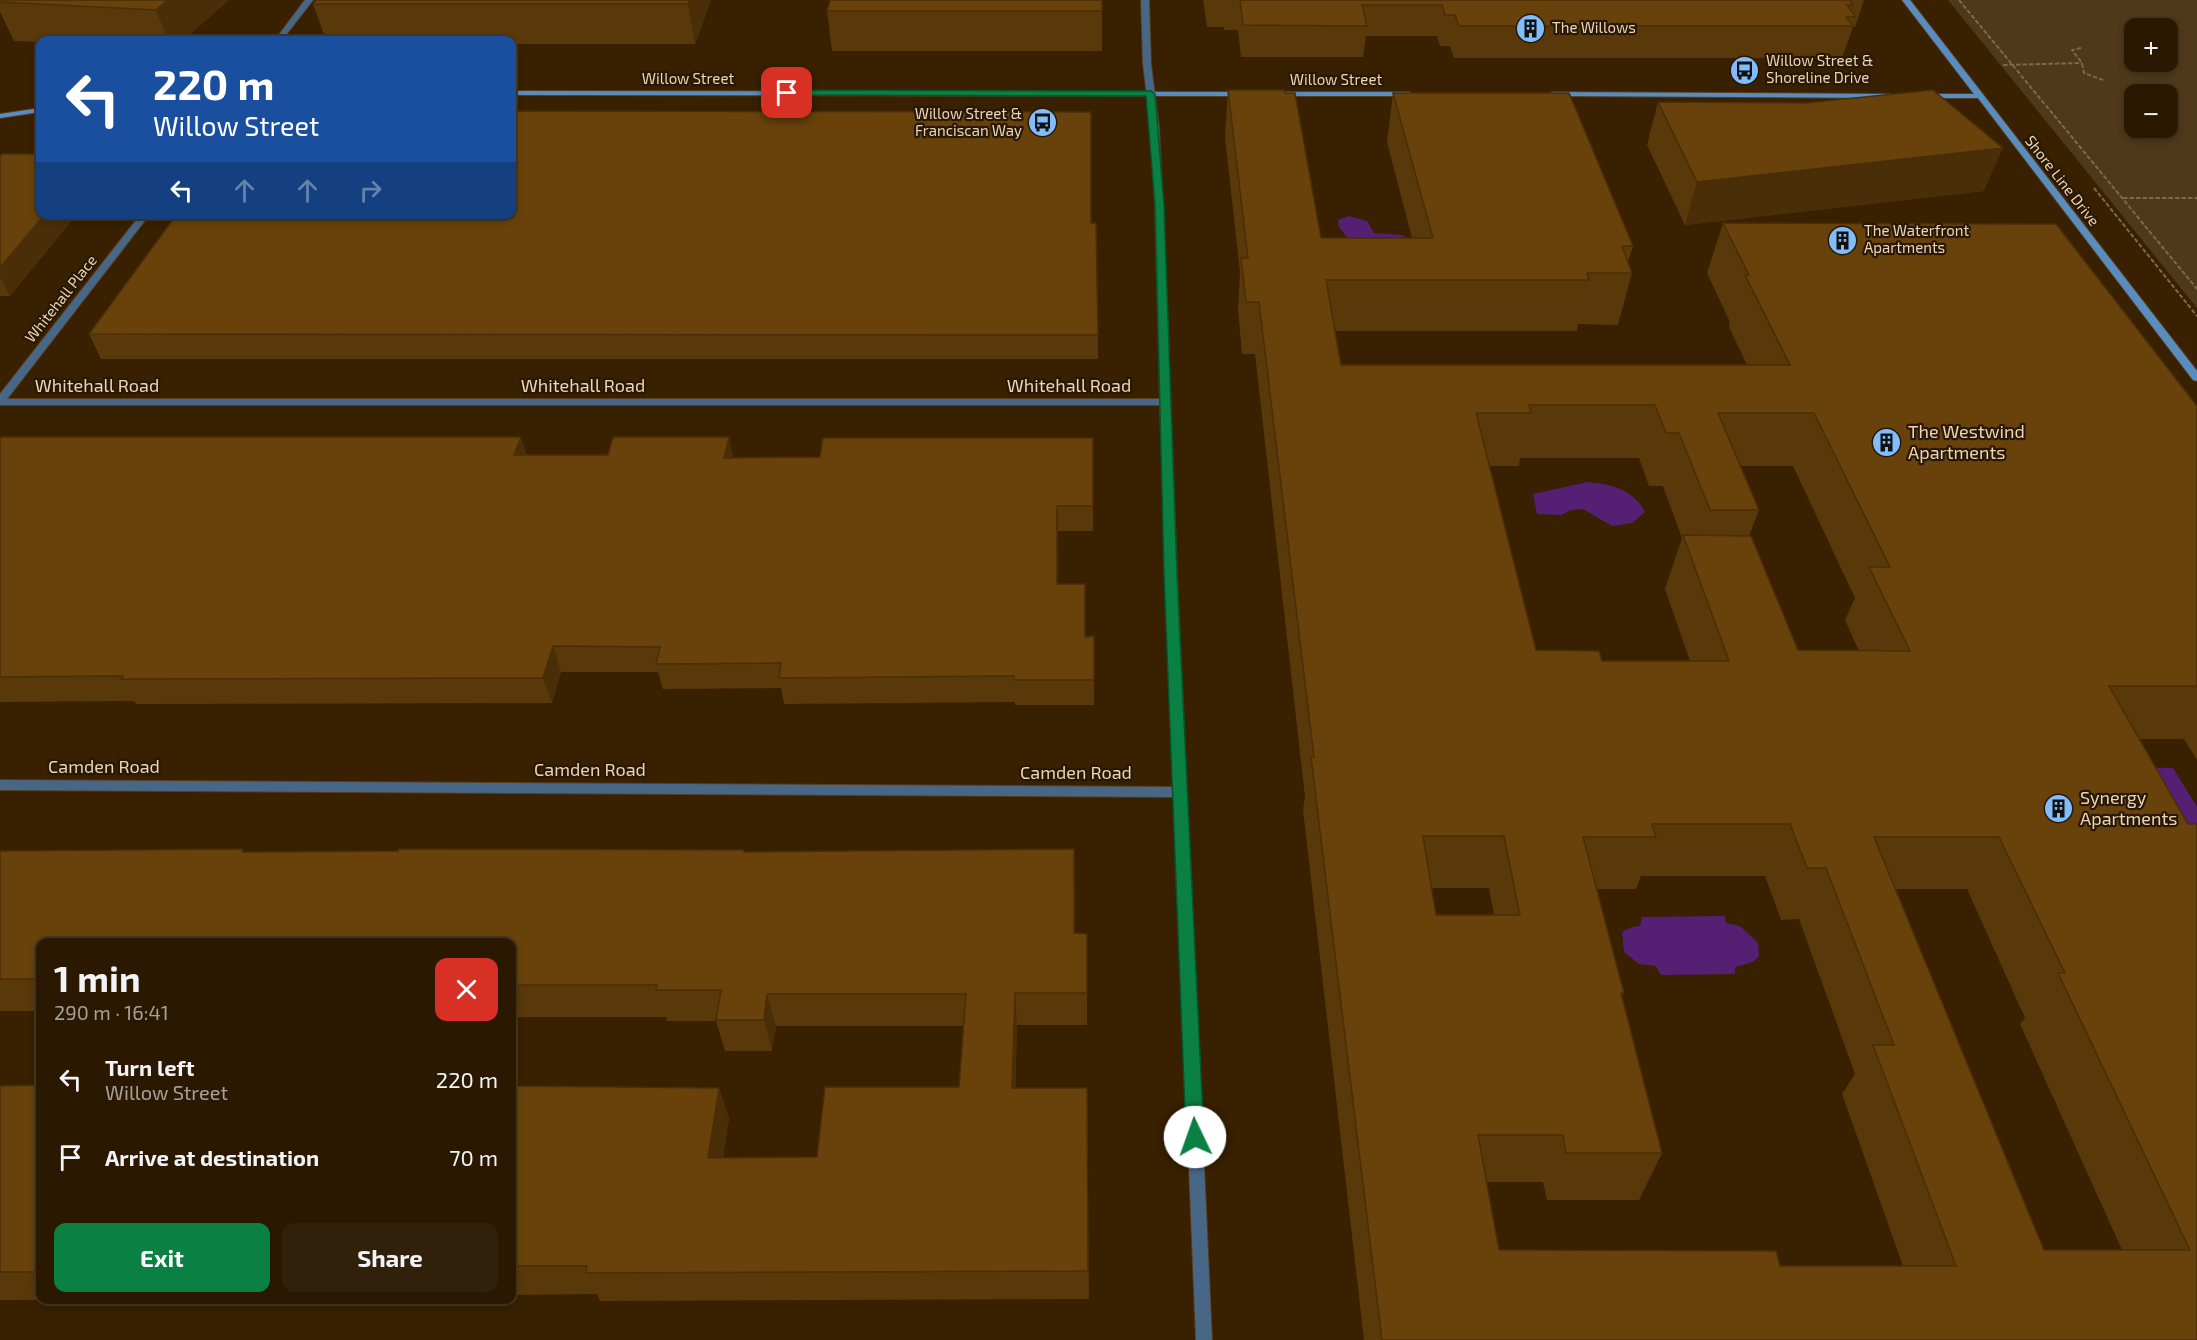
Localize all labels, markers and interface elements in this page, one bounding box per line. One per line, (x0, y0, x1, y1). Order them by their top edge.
building icon: The Willows (1515, 12, 1547, 44)
place label: The Willows (1552, 18, 1636, 36)
map controls (2124, 18, 2178, 138)
button: + (2124, 18, 2178, 72)
place label: Willow Street & Shoreline Drive (1766, 51, 1873, 86)
bus stop icon: Willow Street & Shoreline Drive (1729, 54, 1761, 86)
text: 220 m (153, 58, 274, 108)
icon: left (54, 60, 132, 138)
pin (761, 67, 812, 118)
street label: Willow Street (642, 69, 734, 87)
street label: Willow Street (1290, 70, 1382, 88)
icon: arrive (770, 76, 803, 109)
button: − (2124, 84, 2178, 138)
place label: Willow Street & Franciscan Way (915, 104, 1022, 139)
bus stop icon: Willow Street & Franciscan Way (1027, 107, 1059, 139)
text: Willow Street (153, 109, 319, 141)
street label: Shore Line Drive (2022, 131, 2104, 229)
icon: left (165, 174, 198, 207)
icon: ahead (228, 174, 261, 207)
icon: ahead (291, 174, 324, 207)
icon: right (354, 174, 387, 207)
place label: The Waterfront Apartments (1864, 221, 1969, 256)
building icon: The Waterfront Apartments (1827, 224, 1859, 256)
street label: Whitehall Place (20, 251, 100, 346)
street label: Whitehall Road (35, 374, 159, 396)
street label: Whitehall Road (521, 374, 645, 396)
street label: Whitehall Road (1007, 374, 1131, 396)
place label: The Westwind Apartments (1908, 420, 2025, 463)
building icon: The Westwind Apartments (1871, 426, 1903, 458)
street label: Camden Road (48, 755, 160, 777)
street label: Camden Road (534, 758, 646, 780)
street label: Camden Road (1020, 761, 1132, 783)
place label: Synergy Apartments (2080, 786, 2178, 829)
building icon: Synergy Apartments (2043, 792, 2075, 824)
text: 1 min (54, 956, 141, 999)
button: close (435, 958, 498, 1021)
text: 290 m · 16:41 (54, 1000, 169, 1024)
text: Turn left (105, 1054, 194, 1080)
icon: left (54, 1063, 87, 1096)
text: 220 m (436, 1066, 498, 1092)
text: Willow Street (105, 1080, 228, 1104)
position arrow (1163, 1105, 1227, 1169)
icon: arrive (54, 1141, 87, 1174)
text: Arrive at destination (105, 1144, 319, 1170)
text: 70 m (449, 1144, 498, 1170)
button: Exit (54, 1223, 270, 1292)
button: Share (282, 1223, 498, 1292)

